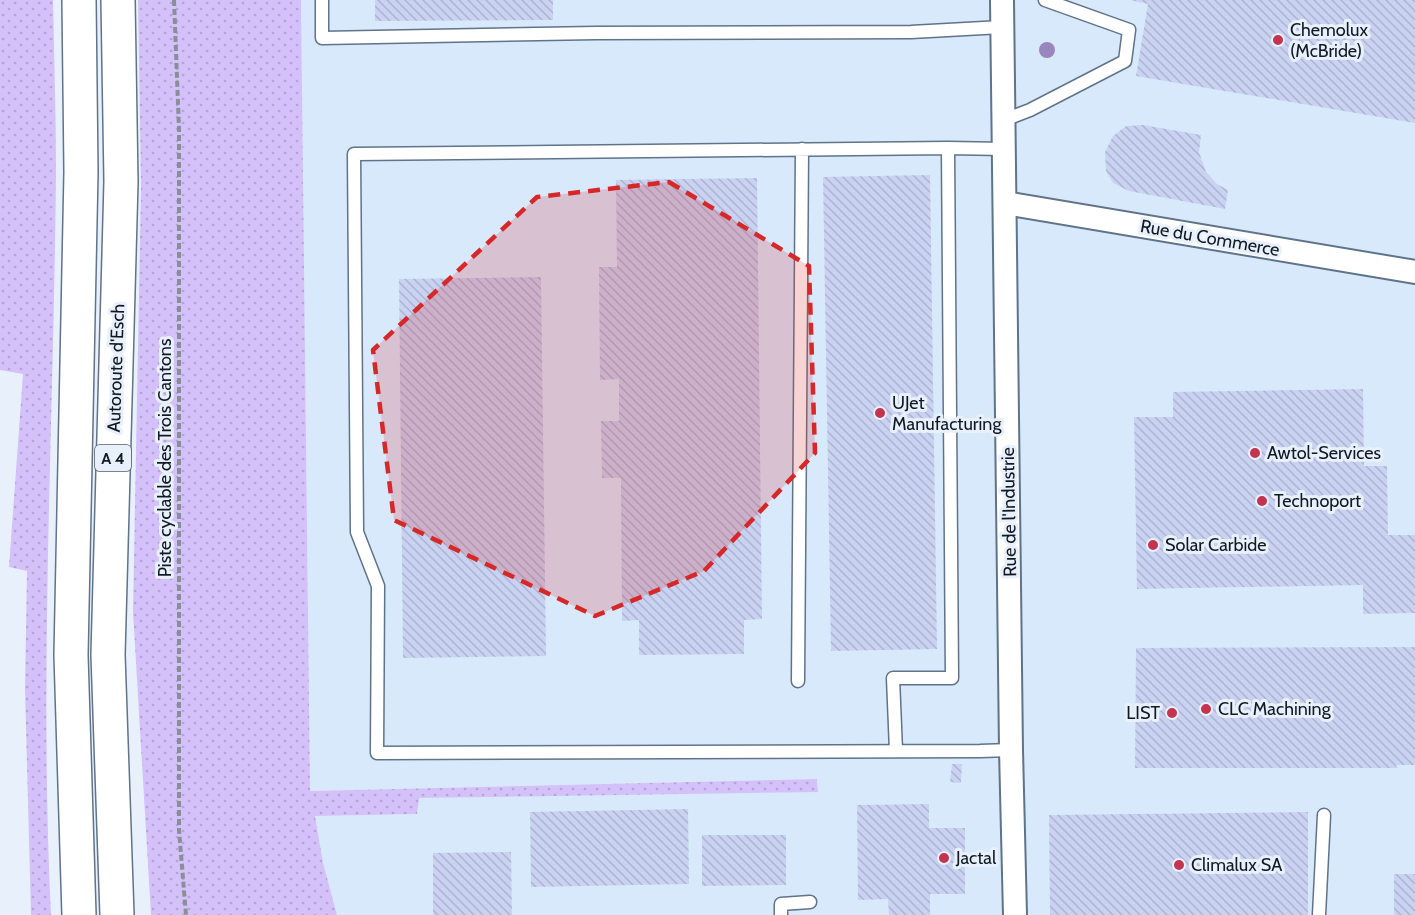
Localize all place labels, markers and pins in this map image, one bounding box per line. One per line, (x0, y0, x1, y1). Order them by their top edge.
place label: Chemolux (McBride) (1290, 19, 1368, 62)
marker: Chemolux (McBride) (1271, 33, 1285, 47)
place label: UJet Manufacturing (892, 392, 1002, 435)
marker: UJet Manufacturing (873, 406, 887, 420)
place label: Awtol-Services (1267, 442, 1381, 464)
marker: Awtol-Services (1248, 446, 1262, 460)
place label: Technoport (1274, 490, 1361, 512)
marker: Technoport (1255, 494, 1269, 508)
place label: Solar Carbide (1165, 534, 1266, 556)
marker: Solar Carbide (1146, 538, 1160, 552)
place label: CLC Machining (1218, 698, 1332, 720)
place label: LIST (1126, 702, 1160, 724)
marker: CLC Machining (1199, 702, 1213, 716)
marker: LIST (1165, 706, 1179, 720)
place label: Jactal (955, 847, 997, 869)
marker: Jactal (937, 851, 951, 865)
place label: Climalux SA (1191, 854, 1282, 876)
marker: Climalux SA (1172, 858, 1186, 872)

